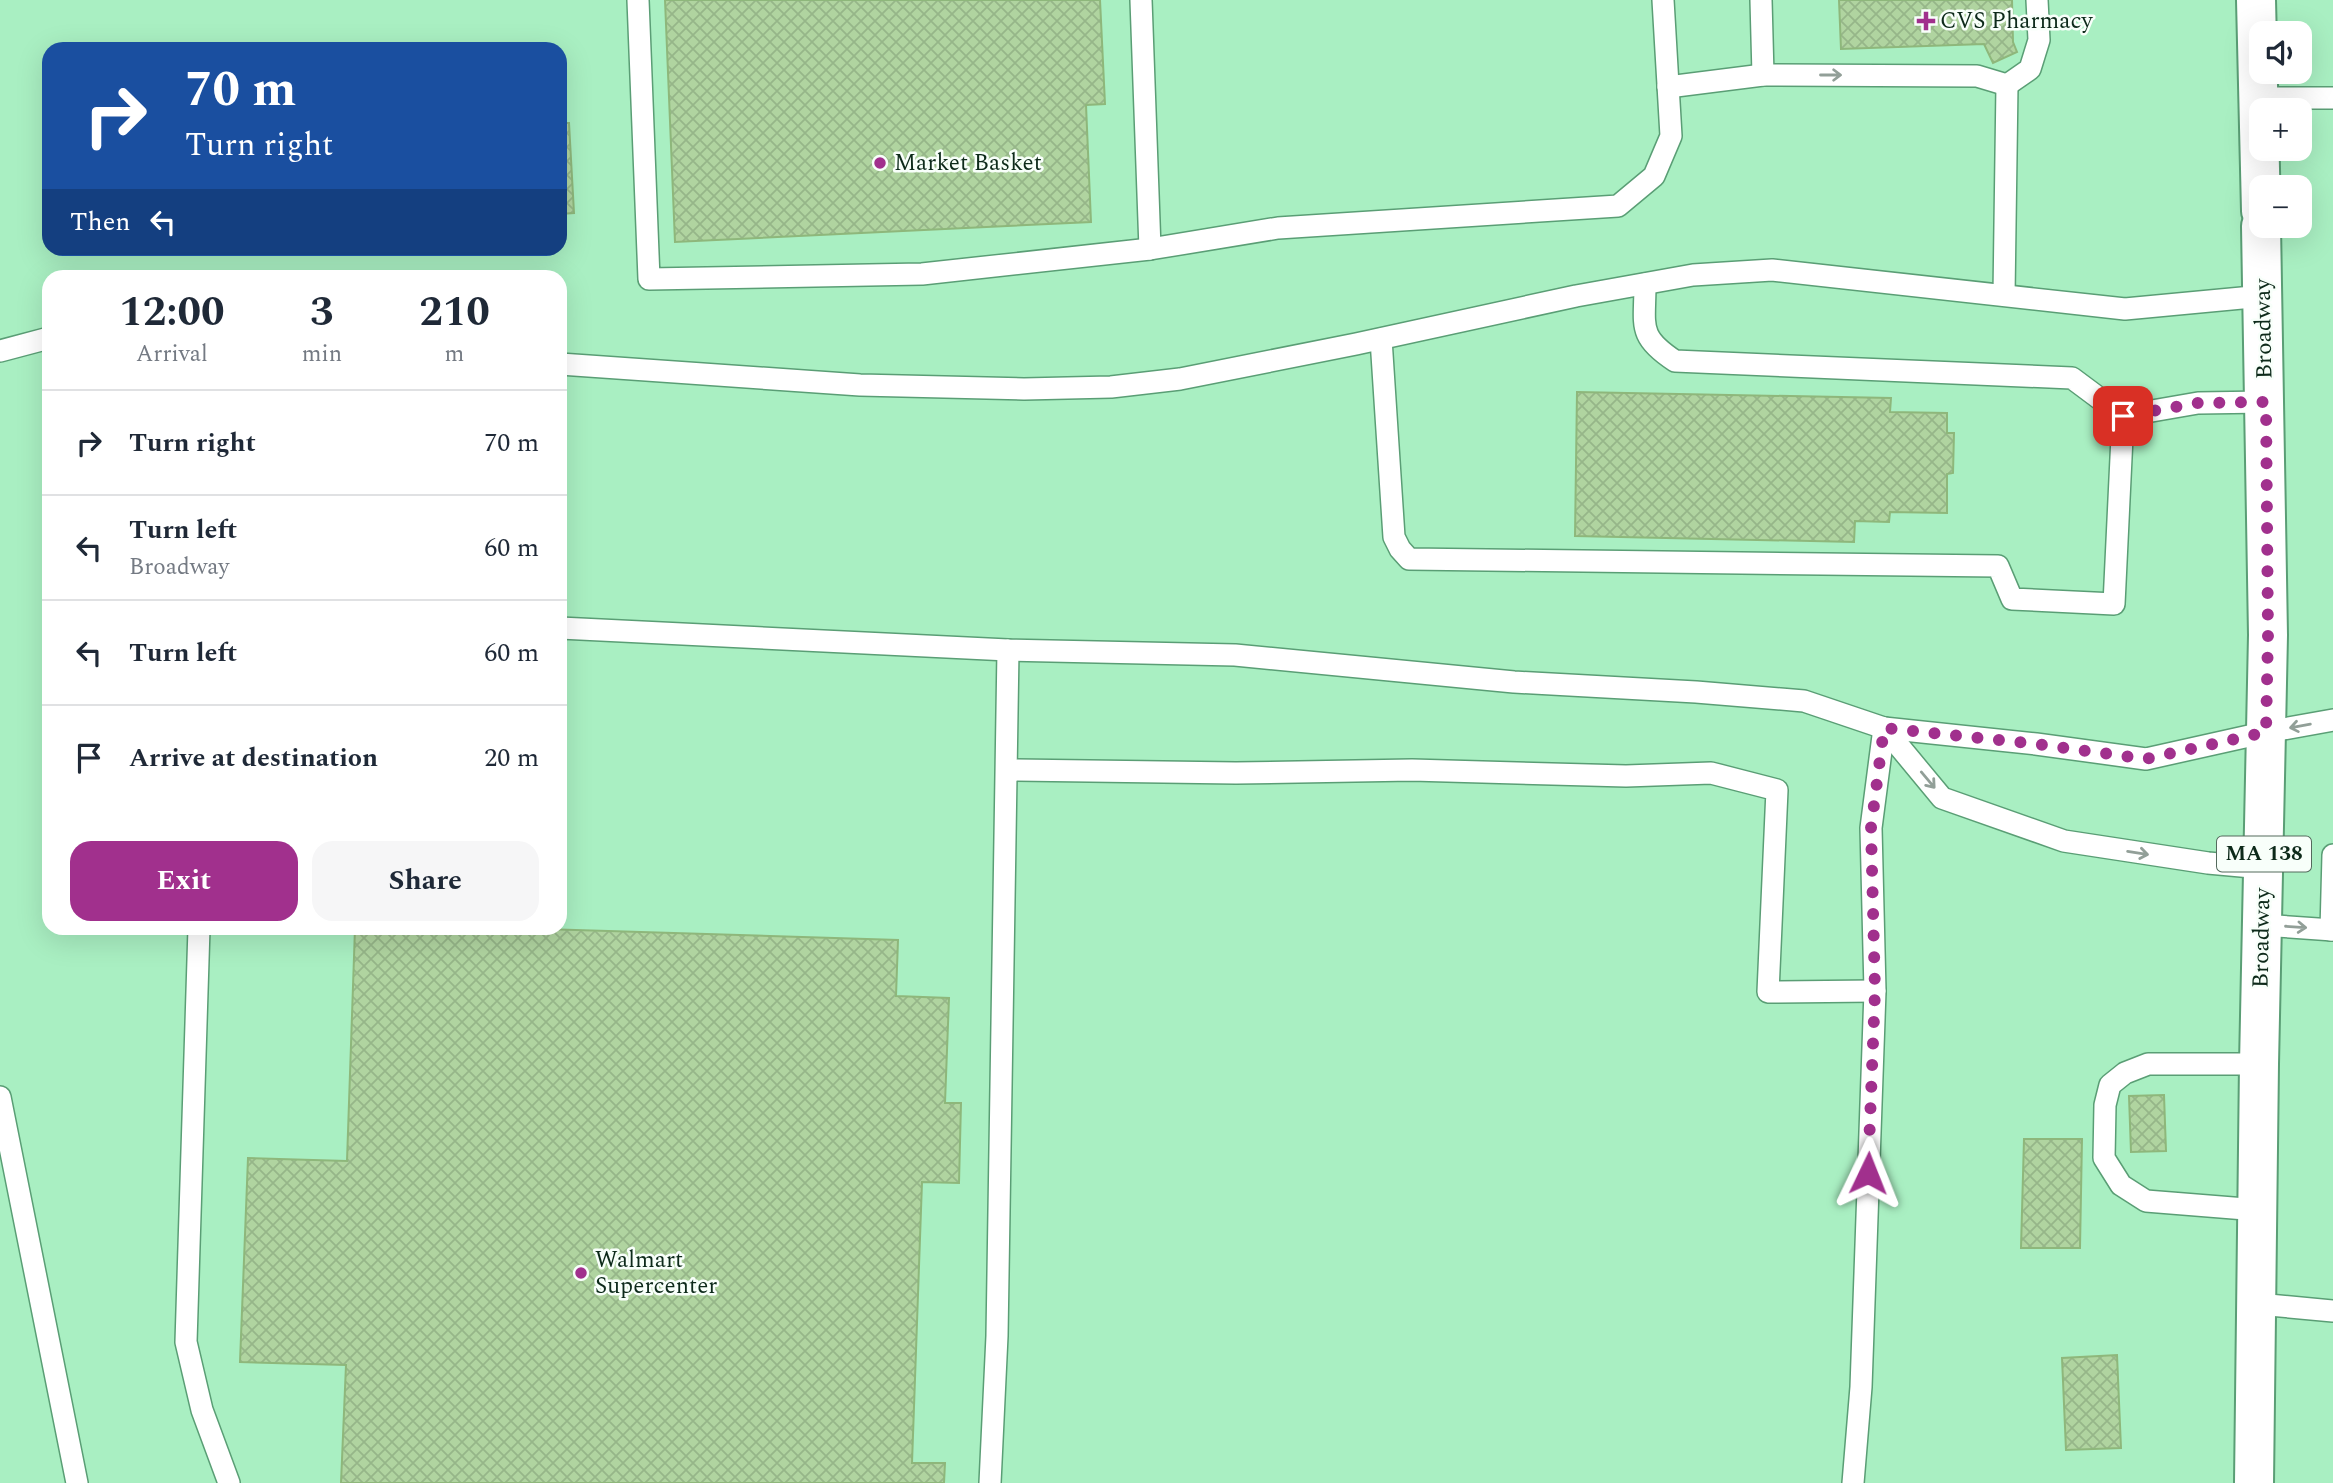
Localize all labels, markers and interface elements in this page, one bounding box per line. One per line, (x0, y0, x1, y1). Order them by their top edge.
place label: CVS Pharmacy (1940, 4, 2093, 39)
marker: CVS Pharmacy (1918, 13, 1934, 29)
map controls (2249, 21, 2312, 238)
button: sound (2249, 21, 2312, 84)
text: 70 m (185, 53, 296, 128)
one-way arrow (1819, 68, 1842, 82)
icon: right (70, 70, 161, 161)
button: + (2249, 98, 2312, 161)
text: Turn right (185, 121, 333, 170)
place label: Market Basket (894, 146, 1042, 181)
marker: Market Basket (872, 155, 888, 171)
button: − (2249, 175, 2312, 238)
text: Then (70, 202, 130, 242)
icon: left (144, 203, 182, 241)
street label: Broadway (2246, 278, 2282, 380)
text: 12:00 (119, 281, 225, 344)
text: 3 (310, 281, 334, 344)
text: 210 (419, 281, 490, 344)
text: Arrival (136, 337, 208, 372)
text: min (302, 337, 342, 372)
text: m (445, 337, 464, 372)
pin (2093, 386, 2153, 446)
icon: arrive (2104, 397, 2142, 435)
text: Turn right (129, 423, 256, 463)
text: 70 m (484, 423, 539, 463)
icon: right (70, 424, 108, 462)
text: Turn left (129, 510, 237, 550)
text: 60 m (484, 528, 539, 568)
icon: left (70, 529, 108, 567)
text: Broadway (129, 550, 229, 585)
text: Turn left (129, 633, 237, 673)
text: 60 m (484, 633, 539, 673)
icon: left (70, 634, 108, 672)
one-way arrow (2289, 720, 2312, 734)
text: Arrive at destination (129, 738, 378, 778)
text: 20 m (484, 738, 539, 778)
icon: arrive (70, 739, 108, 777)
one-way arrow (1920, 771, 1935, 789)
road number: MA 138 (2217, 836, 2311, 872)
button: Exit (70, 841, 298, 921)
button: Share (312, 841, 539, 921)
one-way arrow (2127, 846, 2149, 859)
street label: Broadway (2244, 887, 2280, 989)
one-way arrow (2285, 921, 2307, 934)
position arrow (1831, 1136, 1905, 1210)
place label: Walmart Supercenter (595, 1243, 717, 1304)
marker: Walmart Supercenter (573, 1265, 589, 1281)

